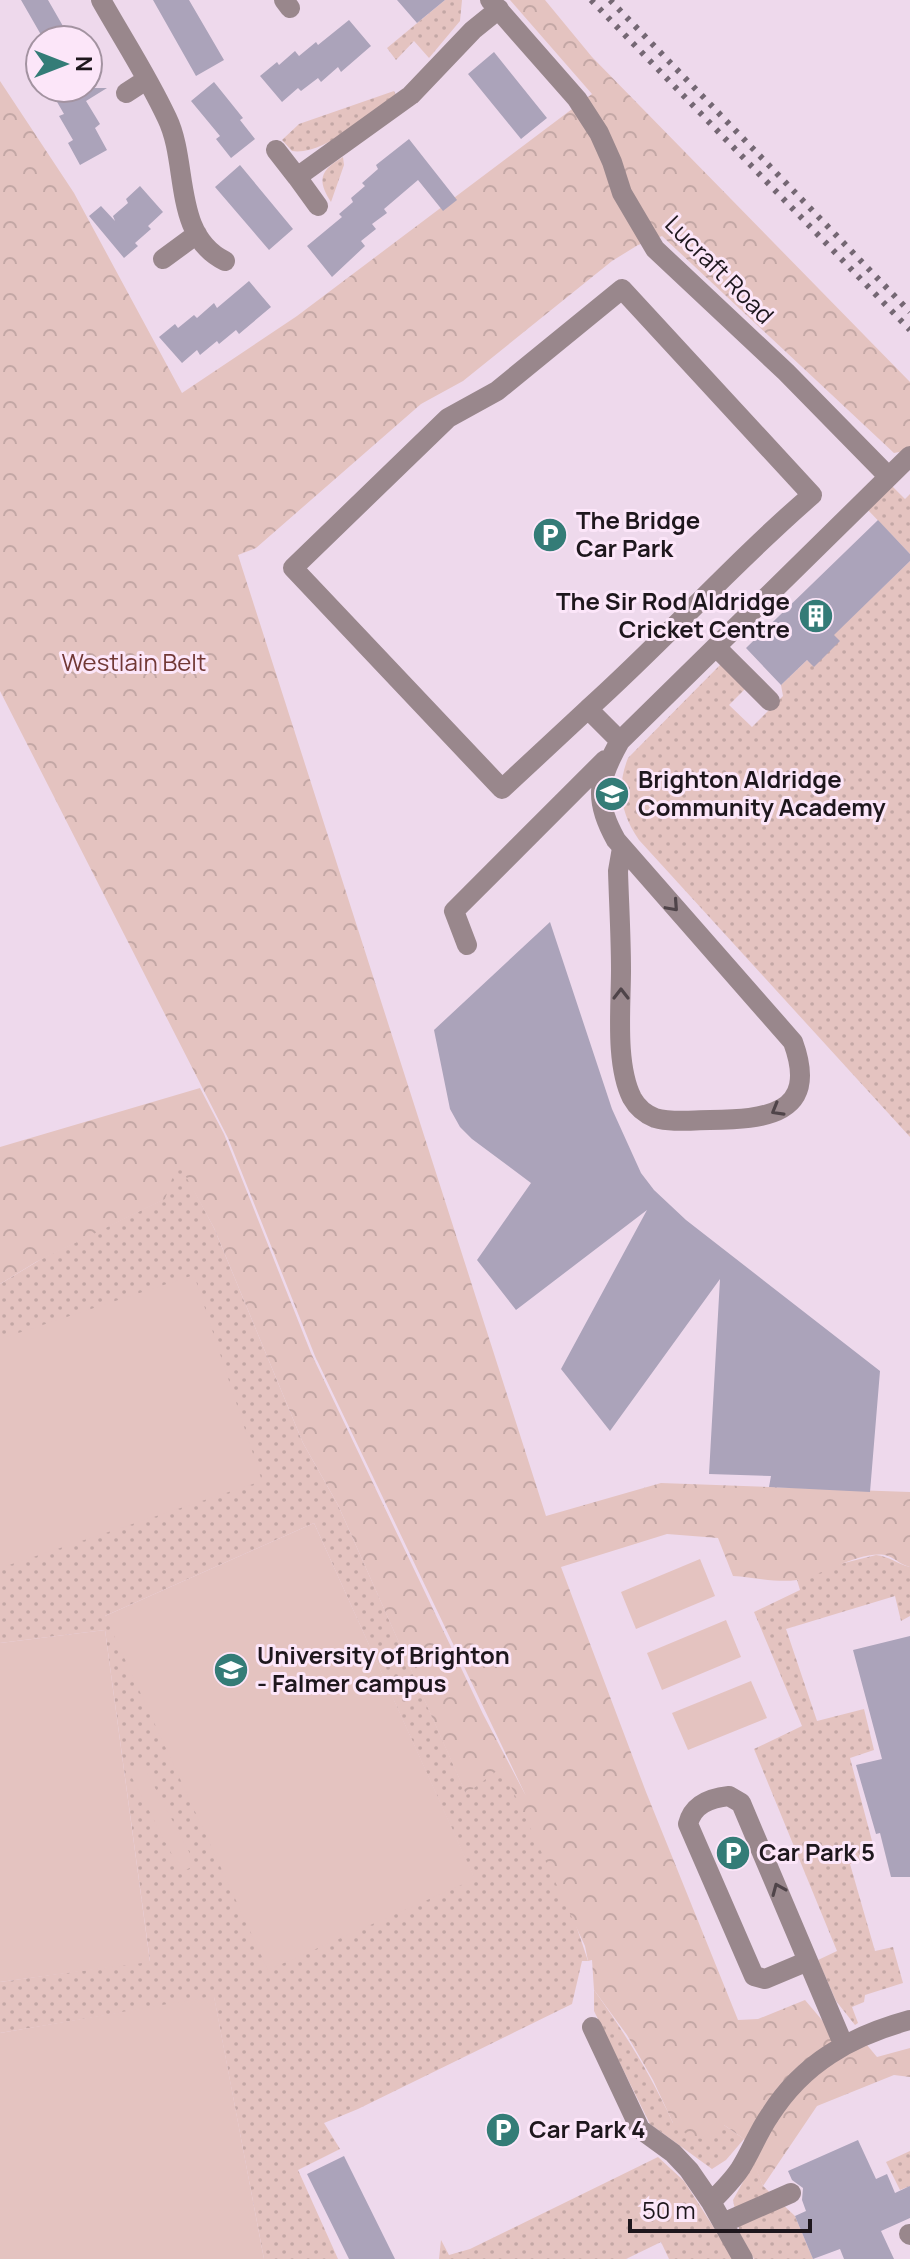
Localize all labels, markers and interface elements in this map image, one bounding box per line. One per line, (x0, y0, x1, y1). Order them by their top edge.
north arrow (24, 24, 104, 104)
text: N (69, 56, 99, 72)
street label: Lucraft Road (659, 207, 782, 330)
place label: The Bridge Car Park (576, 503, 700, 564)
parking icon: The Bridge Car Park (531, 516, 569, 554)
place label: The Sir Rod Aldridge Cricket Centre (556, 584, 790, 645)
building icon: The Sir Rod Aldridge Cricket Centre (797, 597, 835, 635)
park label: Westlain Belt (62, 645, 206, 678)
place label: Brighton Aldridge Community Academy (638, 762, 886, 823)
school or university icon: Brighton Aldridge Community Academy (593, 775, 631, 813)
one-way arrow (663, 897, 678, 912)
one-way arrow (612, 987, 630, 1000)
one-way arrow (771, 1100, 785, 1115)
place label: University of Brighton - Falmer campus (257, 1638, 510, 1699)
school or university icon: University of Brighton - Falmer campus (212, 1651, 250, 1689)
parking icon: Car Park 5 (714, 1834, 752, 1872)
place label: Car Park 5 (759, 1835, 875, 1868)
one-way arrow (771, 1883, 787, 1897)
parking icon: Car Park 4 (484, 2111, 522, 2149)
place label: Car Park 4 (529, 2112, 646, 2145)
scale bar (630, 2183, 810, 2233)
text: 50 m (642, 2193, 696, 2226)

